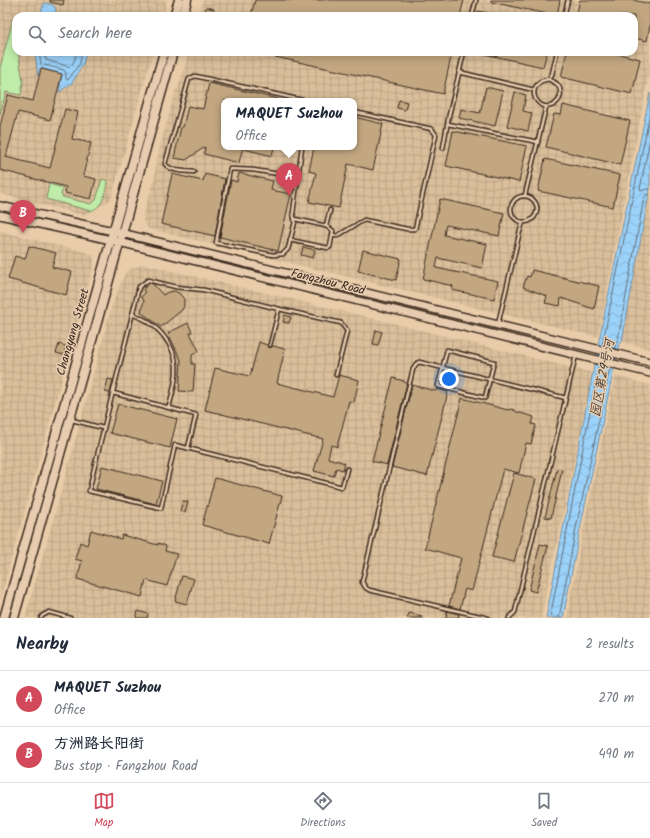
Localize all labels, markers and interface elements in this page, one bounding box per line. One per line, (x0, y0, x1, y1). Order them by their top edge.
search box (12, 12, 638, 56)
text: Search here (58, 22, 132, 46)
icon: search (26, 23, 48, 45)
popup (221, 98, 357, 150)
text: MAQUET Suzhou (235, 102, 343, 126)
text: Office (235, 126, 267, 147)
pin: A (276, 163, 302, 196)
pin: B (10, 200, 36, 233)
street label: Fangzhou Road (289, 264, 368, 301)
street label: Changyang Street (51, 286, 95, 378)
water label: 园区第29号河 (585, 335, 621, 419)
your location (439, 369, 459, 389)
text: Nearby (16, 631, 68, 658)
text: 2 results (586, 634, 634, 655)
text: MAQUET Suzhou (54, 676, 161, 700)
text: A (25, 688, 33, 709)
text: 270 m (598, 688, 634, 709)
text: Office (54, 700, 85, 721)
text: 方洲路长阳街 (54, 732, 144, 756)
text: B (25, 744, 33, 765)
text: 490 m (598, 744, 634, 765)
text: Bus stop · Fangzhou Road (54, 756, 198, 777)
tab: Map (93, 790, 115, 832)
tab: Directions (300, 790, 346, 832)
tab: Saved (531, 790, 557, 832)

